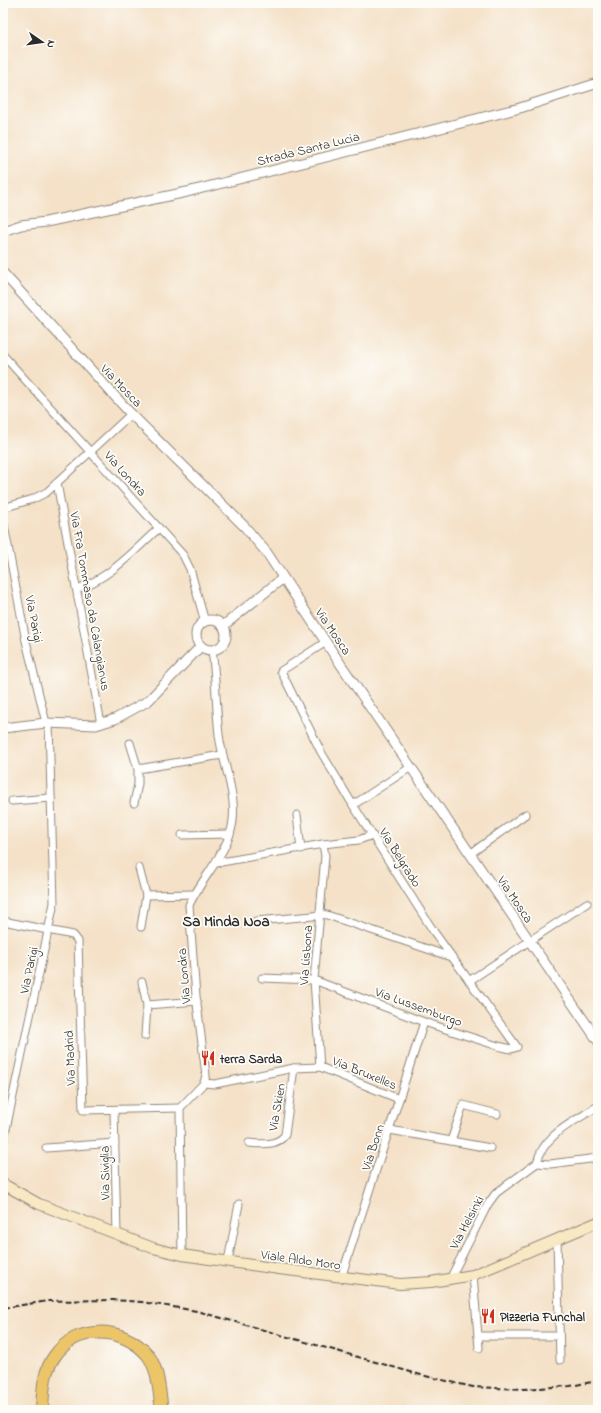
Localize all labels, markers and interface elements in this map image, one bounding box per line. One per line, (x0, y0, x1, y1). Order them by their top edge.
north arrow (22, 22, 62, 62)
text: N (42, 39, 59, 49)
street label: Strada Santa Lucia (255, 128, 362, 171)
street label: Via Mosca (95, 360, 146, 412)
street label: Via Londra (99, 446, 151, 501)
street label: Via Fra Tommaso da Calangianus (63, 509, 115, 693)
street label: Via Parigi (18, 593, 47, 645)
street label: Via Mosca (309, 604, 356, 659)
street label: Via Belgrado (373, 823, 426, 892)
street label: Via Mosca (491, 872, 538, 927)
district label: Sa Minda Noa (183, 911, 270, 933)
street label: Via Lisbona (295, 924, 318, 987)
street label: Via Parigi (15, 945, 45, 997)
street label: Via Londra (173, 947, 196, 1005)
street label: Via Lussemburgo (371, 982, 465, 1033)
street label: Via Madrid (60, 1029, 81, 1087)
restaurant icon: terra Sarda (199, 1049, 217, 1067)
place label: terra Sarda (219, 1050, 282, 1069)
street label: Via Bruxelles (328, 1051, 400, 1095)
street label: Via Skien (264, 1082, 291, 1134)
street label: Via Bonn (357, 1122, 390, 1174)
street label: Via Siviglia (96, 1146, 116, 1201)
street label: Via Helsinki (445, 1192, 489, 1254)
street label: Viale Aldo Moro (259, 1245, 342, 1276)
restaurant icon: Pizzeria Funchal (479, 1307, 497, 1325)
place label: Pizzeria Funchal (500, 1308, 585, 1327)

